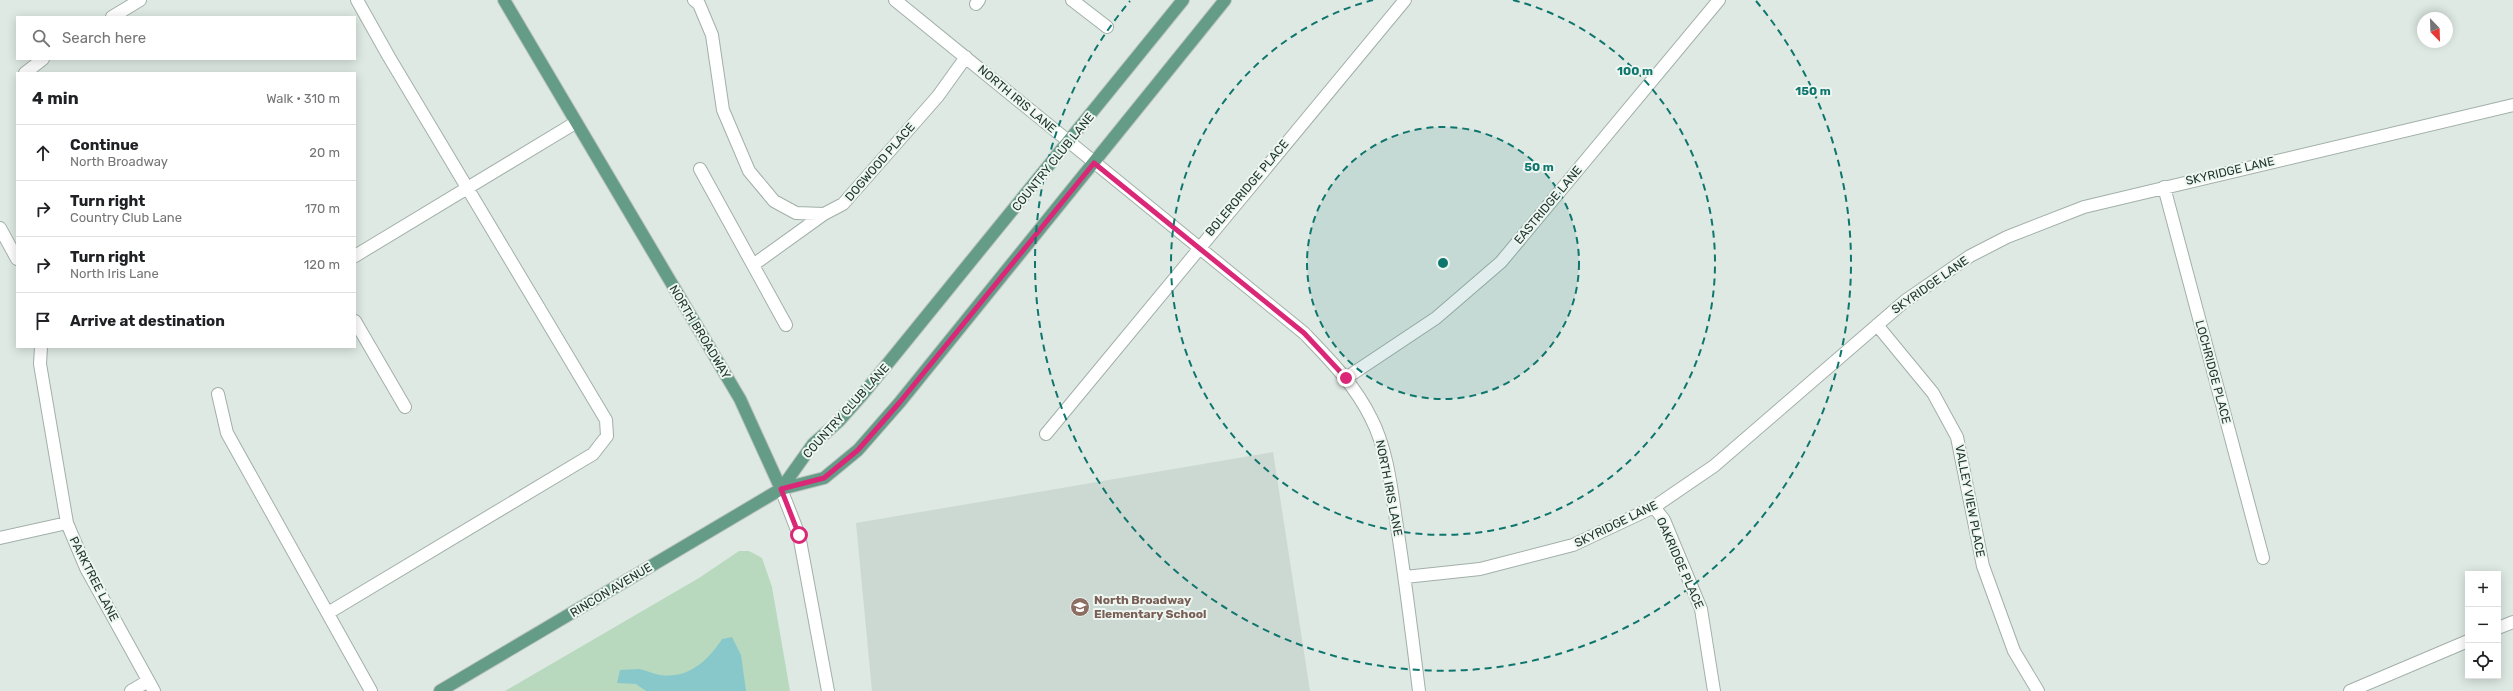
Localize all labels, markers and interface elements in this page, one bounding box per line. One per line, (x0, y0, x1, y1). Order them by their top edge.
north arrow (2417, 12, 2453, 48)
search box (16, 16, 356, 60)
icon: search (30, 27, 52, 49)
text: Search here (62, 29, 146, 47)
street label: NORTH IRIS LANE (975, 62, 1059, 136)
text: 100 m (1617, 64, 1653, 78)
text: 150 m (1795, 84, 1831, 98)
text: 4 min (32, 88, 79, 108)
text: Walk · 310 m (266, 91, 340, 106)
street label: COUNTRY CLUB LANE (1009, 110, 1097, 214)
street label: DOGWOOD PLACE (842, 120, 918, 204)
text: Continue (70, 136, 139, 154)
street label: BOLERORIDGE PLACE (1203, 137, 1291, 239)
icon: ahead (32, 142, 54, 164)
text: 20 m (309, 145, 340, 160)
text: North Broadway (70, 154, 168, 169)
street label: SKYRIDGE LANE (2184, 154, 2276, 188)
text: 50 m (1524, 160, 1554, 174)
street label: EASTRIDGE LANE (1511, 163, 1585, 247)
text: Turn right (70, 192, 145, 210)
icon: right (32, 198, 54, 220)
text: 170 m (305, 201, 340, 216)
text: Country Club Lane (70, 210, 182, 225)
text: Turn right (70, 248, 145, 266)
street label: SKYRIDGE LANE (1889, 253, 1971, 317)
icon: right (32, 254, 54, 276)
centre of rings (1436, 256, 1450, 270)
text: 120 m (304, 257, 340, 272)
text: North Iris Lane (70, 266, 159, 281)
street label: NORTH BROADWAY (666, 283, 734, 382)
icon: arrive (32, 310, 54, 332)
text: Arrive at destination (70, 312, 225, 330)
street label: LOCHRIDGE PLACE (2192, 319, 2234, 425)
street label: COUNTRY CLUB LANE (800, 361, 892, 461)
route end (1337, 369, 1355, 387)
street label: NORTH IRIS LANE (1373, 439, 1405, 537)
street label: VALLEY VIEW PLACE (1952, 443, 1988, 559)
street label: SKYRIDGE LANE (1572, 498, 1660, 550)
street label: OAKRIDGE PLACE (1654, 515, 1706, 611)
route start (790, 526, 808, 544)
street label: PARKTREE LANE (67, 534, 121, 624)
street label: RINCON AVENUE (567, 560, 655, 620)
map controls (2465, 571, 2501, 679)
button: + (2465, 571, 2501, 607)
place label: North Broadway Elementary School (1094, 593, 1206, 621)
school or university icon: North Broadway Elementary School (1069, 596, 1091, 618)
button: − (2465, 607, 2501, 643)
button: locate (2465, 643, 2501, 679)

